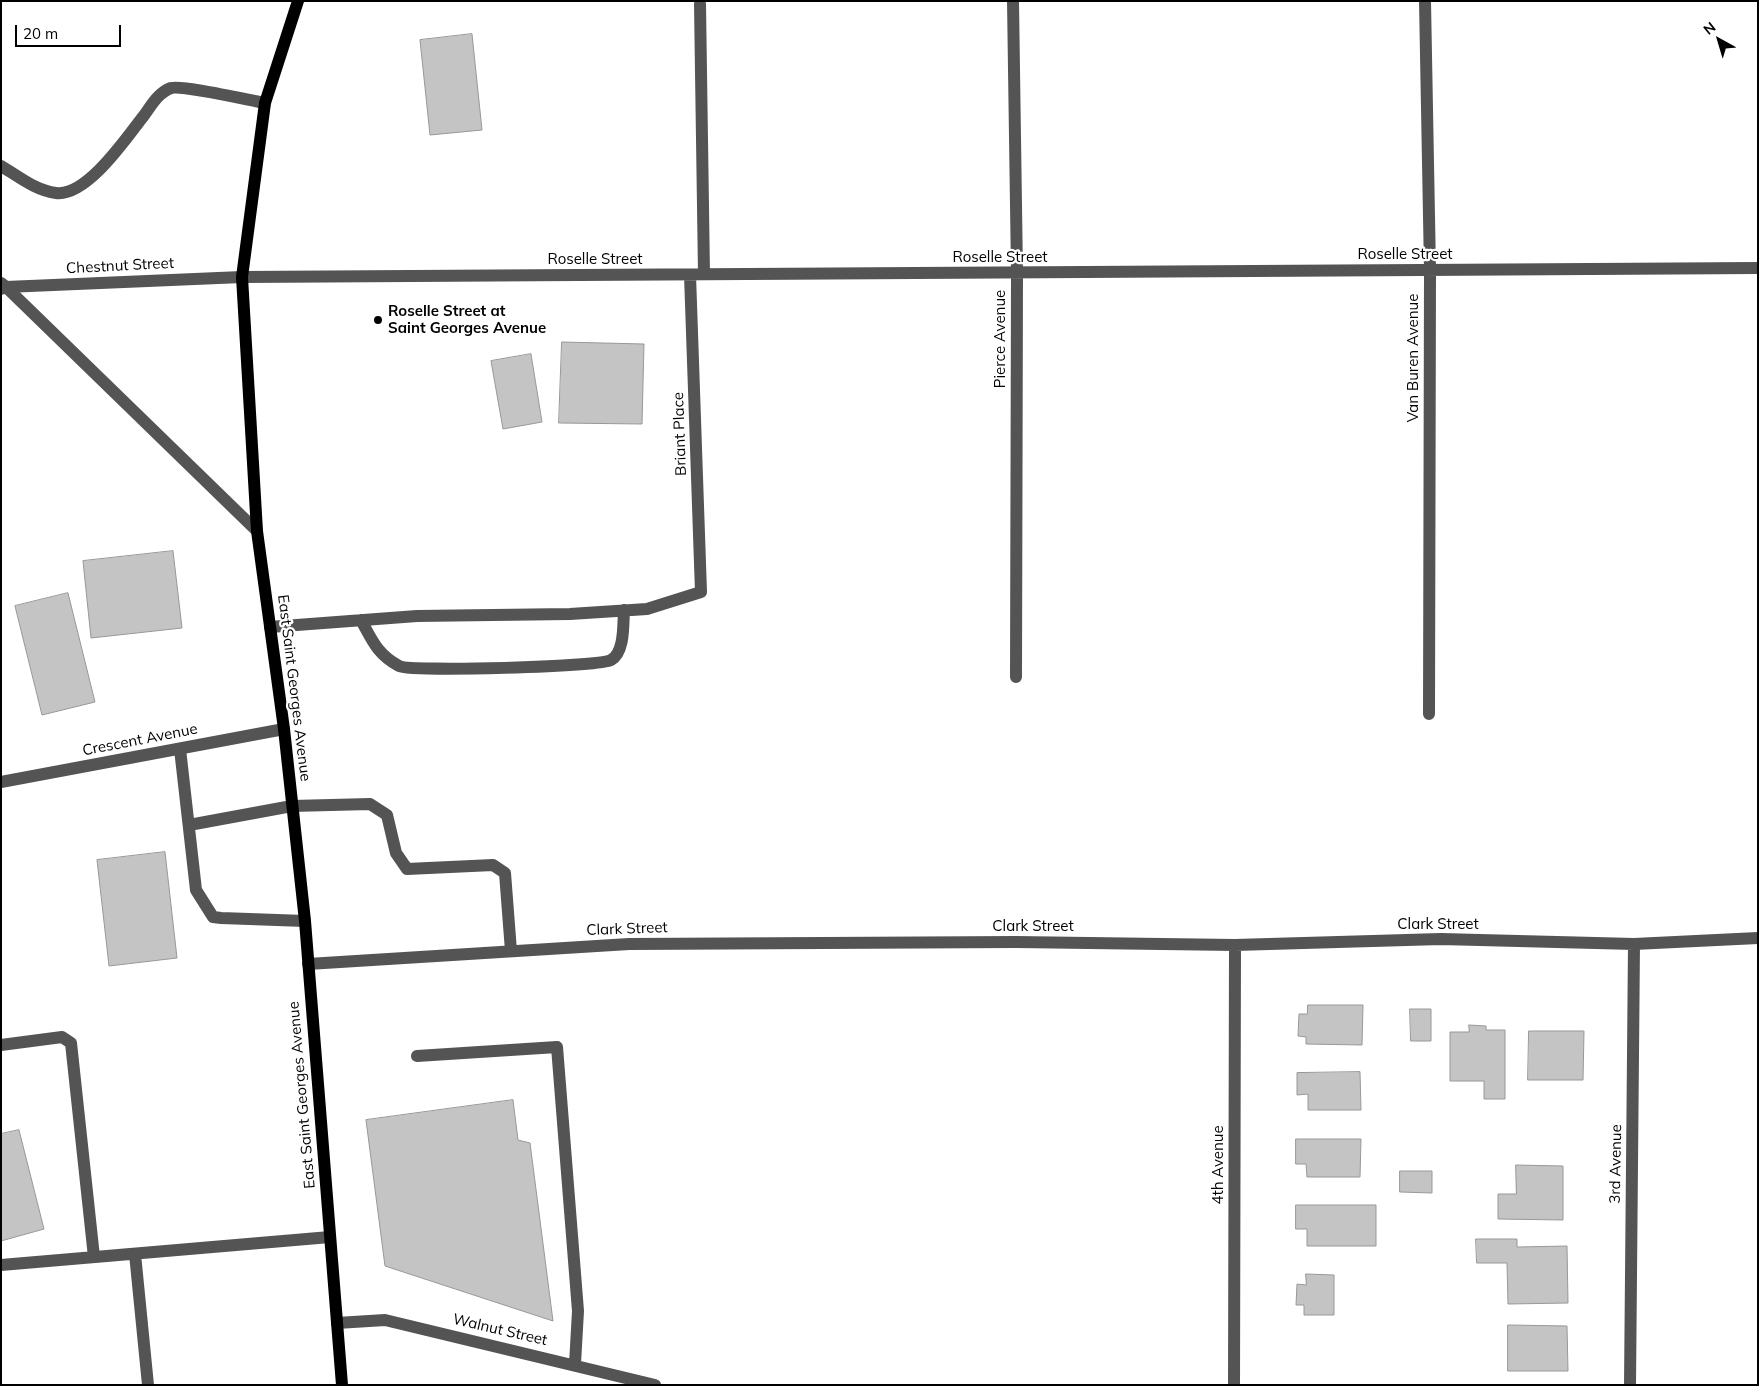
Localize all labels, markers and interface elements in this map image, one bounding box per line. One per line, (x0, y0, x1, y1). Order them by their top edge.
scale bar (18, 15, 124, 47)
north arrow (1694, 15, 1744, 65)
text: N (1700, 18, 1719, 39)
text: 20 m (23, 24, 58, 43)
street label: Roselle Street (1357, 245, 1453, 263)
street label: Roselle Street (952, 248, 1048, 266)
street label: Roselle Street (547, 250, 643, 268)
street label: Chestnut Street (66, 254, 174, 278)
street label: Pierce Avenue (991, 290, 1009, 388)
street label: Van Buren Avenue (1404, 294, 1422, 422)
place label: Roselle Street at Saint Georges Avenue (388, 302, 546, 337)
marker: Roselle Street at Saint Georges Avenue (372, 314, 384, 326)
street label: Briant Place (670, 392, 690, 476)
street label: East Saint Georges Avenue (274, 594, 314, 782)
street label: Crescent Avenue (81, 720, 199, 760)
street label: Clark Street (1397, 915, 1479, 933)
street label: Clark Street (992, 917, 1074, 935)
street label: Clark Street (586, 919, 668, 939)
street label: East Saint Georges Avenue (285, 1001, 319, 1189)
street label: 3rd Avenue (1606, 1124, 1626, 1204)
street label: 4th Avenue (1209, 1125, 1227, 1205)
street label: Walnut Street (451, 1310, 549, 1350)

